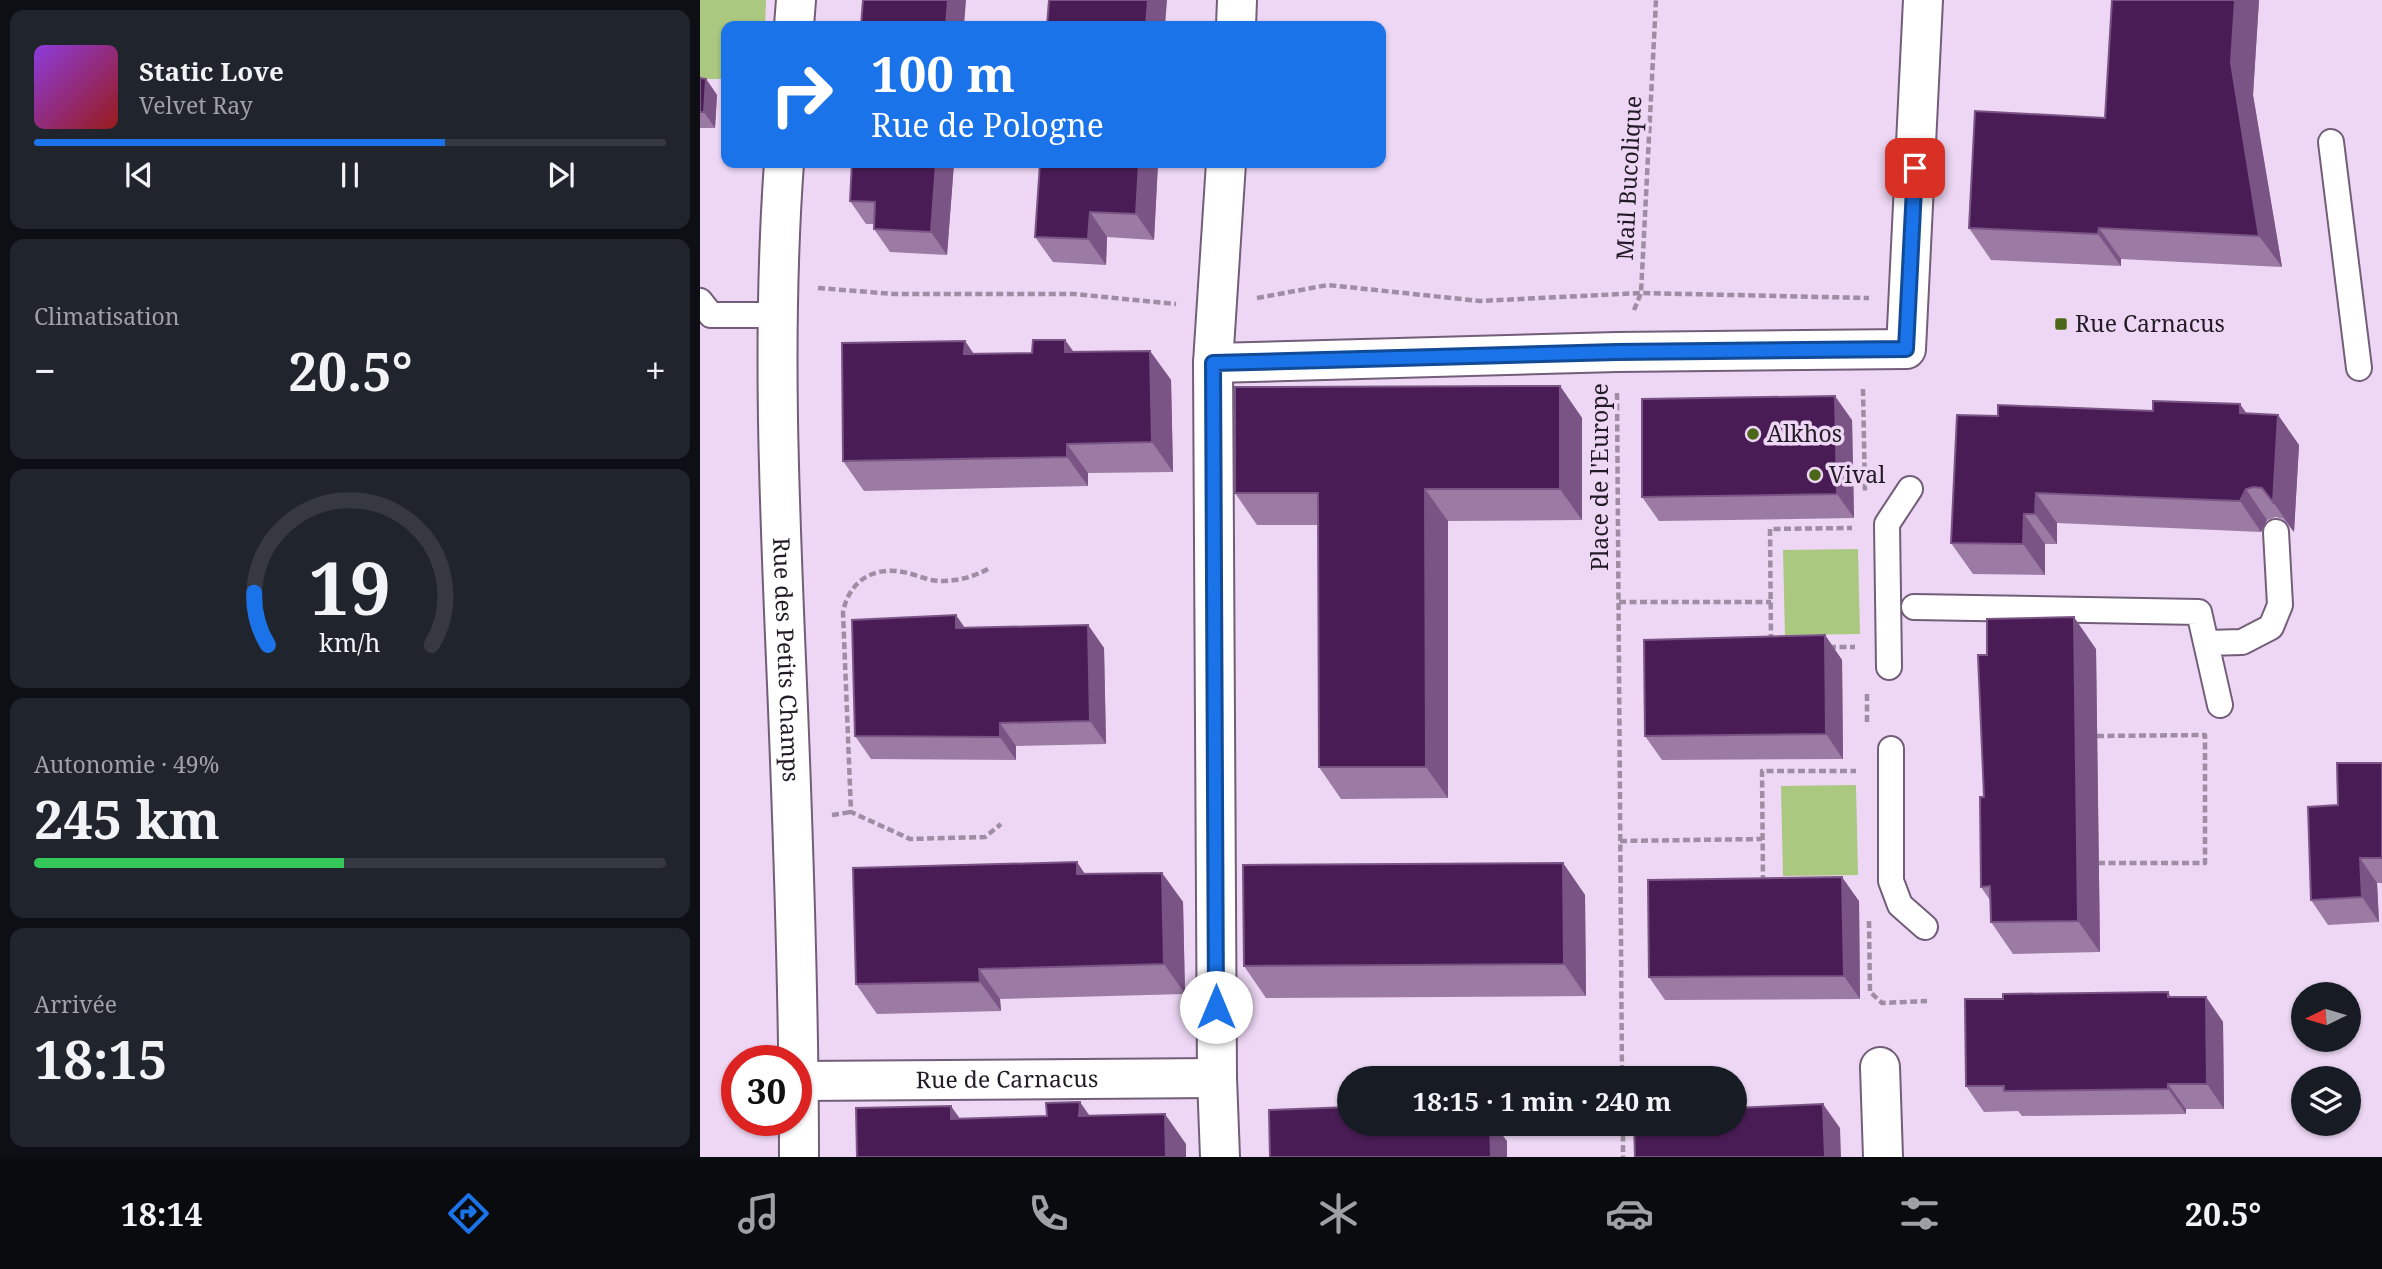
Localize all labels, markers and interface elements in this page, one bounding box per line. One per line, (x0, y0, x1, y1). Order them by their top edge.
text: 100 m (871, 40, 1015, 106)
icon: right (756, 49, 847, 140)
text: Static Love (139, 53, 284, 89)
text: Velvet Ray (139, 89, 253, 121)
street label: Mail Bucolique (1608, 95, 1648, 261)
text: Rue de Pologne (871, 103, 1104, 146)
pin (1885, 138, 1945, 198)
icon: arrive (1896, 149, 1934, 187)
icon: previous (120, 156, 158, 194)
icon: pause (331, 156, 369, 194)
icon: next (542, 156, 580, 194)
text: Climatisation (34, 300, 180, 332)
place label: Rue Carnacus (2075, 307, 2225, 339)
marker: Rue Carnacus (2053, 316, 2069, 332)
text: 20.5° (288, 335, 413, 406)
text: − (34, 344, 56, 396)
text: + (645, 344, 666, 396)
street label: Place de l'Europe (1583, 383, 1615, 571)
place label: Alkhos (1767, 417, 1842, 449)
marker: Alkhos (1745, 426, 1761, 442)
place label: Vival (1829, 458, 1885, 490)
marker: Vival (1807, 467, 1823, 483)
text: 19 (309, 537, 391, 636)
street label: Rue des Petits Champs (766, 537, 808, 783)
text: km/h (319, 624, 381, 658)
text: Autonomie · 49% (34, 748, 219, 780)
text: 245 km (34, 783, 220, 854)
position arrow (1179, 970, 1253, 1044)
north arrow (2291, 982, 2361, 1052)
map controls (2291, 982, 2361, 1136)
text: Arrivée (34, 988, 117, 1020)
text: 18:15 (34, 1023, 167, 1094)
speed limit sign: 30 (721, 1045, 812, 1136)
street label: Rue de Carnacus (916, 1062, 1098, 1095)
button: layers (2291, 1066, 2361, 1136)
text: 18:15 · 1 min · 240 m (1412, 1083, 1672, 1119)
icon: directions (444, 1189, 493, 1238)
icon: music (734, 1189, 783, 1238)
icon: phone (1024, 1189, 1073, 1238)
icon: climate (1314, 1189, 1363, 1238)
icon: car (1605, 1189, 1654, 1238)
icon: filters (1895, 1189, 1944, 1238)
text: 18:14 (121, 1192, 203, 1235)
text: 20.5° (2185, 1192, 2261, 1235)

